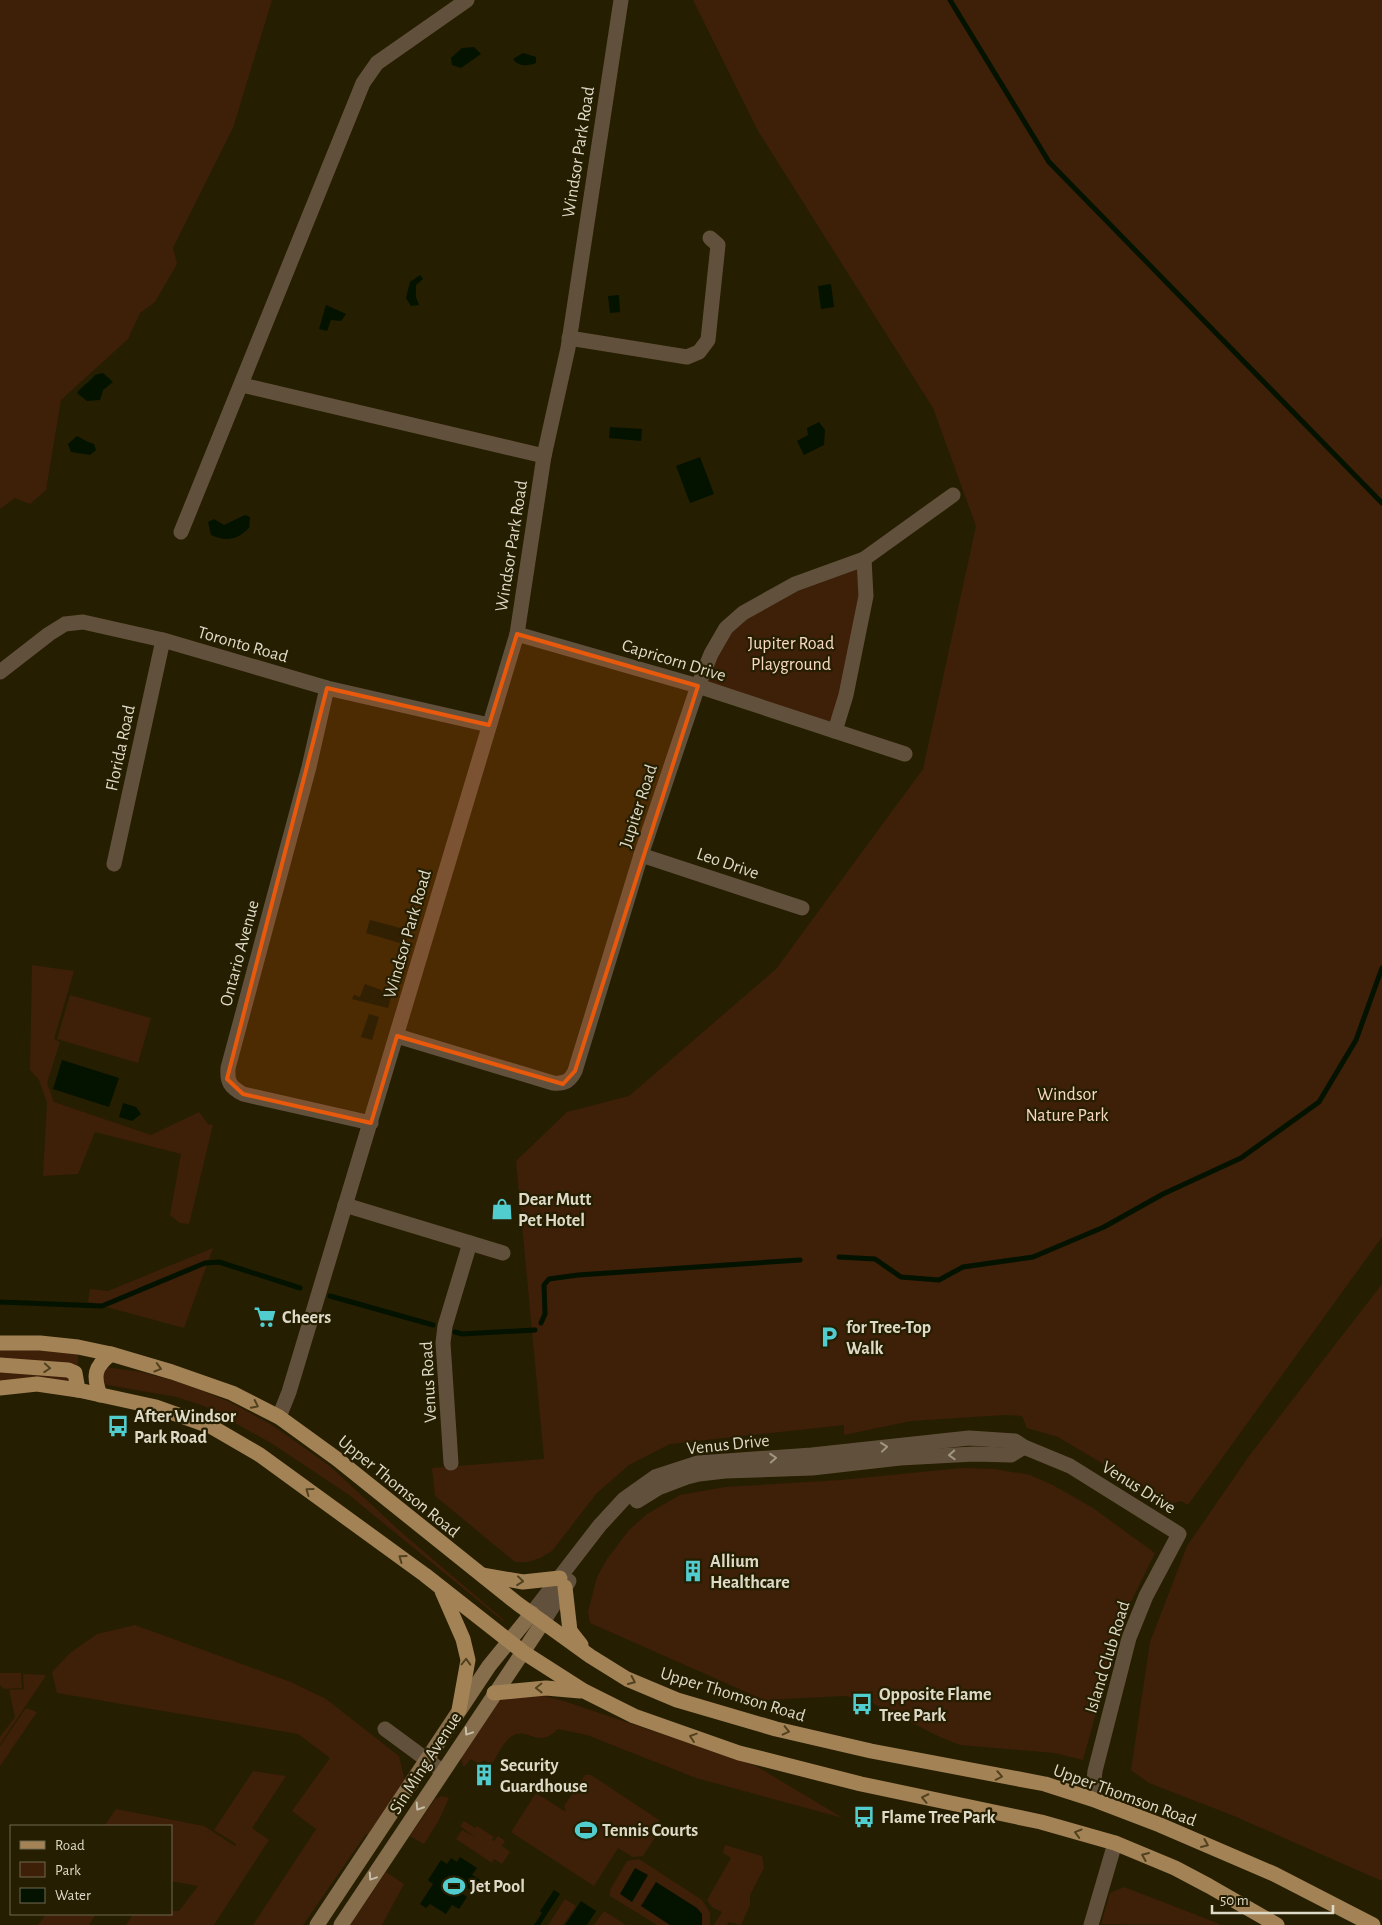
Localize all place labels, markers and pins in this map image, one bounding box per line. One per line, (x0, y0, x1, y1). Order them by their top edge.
place label: Dear Mutt Pet Hotel (518, 1191, 591, 1230)
shop icon: Dear Mutt Pet Hotel (489, 1196, 515, 1222)
supermarket icon: Cheers (252, 1304, 278, 1330)
place label: Cheers (282, 1309, 331, 1327)
place label: for Tree-Top Walk (846, 1319, 931, 1358)
parking icon: for Tree-Top Walk (816, 1324, 842, 1350)
place label: After Windsor Park Road (134, 1408, 237, 1447)
bus stop icon: After Windsor Park Road (105, 1413, 131, 1439)
place label: Allium Healthcare (710, 1553, 790, 1592)
building icon: Allium Healthcare (680, 1558, 706, 1584)
place label: Opposite Flame Tree Park (879, 1686, 992, 1725)
bus stop icon: Opposite Flame Tree Park (849, 1691, 875, 1717)
place label: Security Guardhouse (500, 1757, 587, 1796)
building icon: Security Guardhouse (471, 1762, 497, 1788)
bus stop icon: Flame Tree Park (851, 1804, 877, 1830)
place label: Flame Tree Park (881, 1809, 996, 1827)
sports icon: Tennis Courts (573, 1817, 599, 1843)
place label: Tennis Courts (602, 1822, 698, 1840)
sports icon: Jet Pool (441, 1873, 467, 1899)
place label: Jet Pool (470, 1878, 525, 1896)

